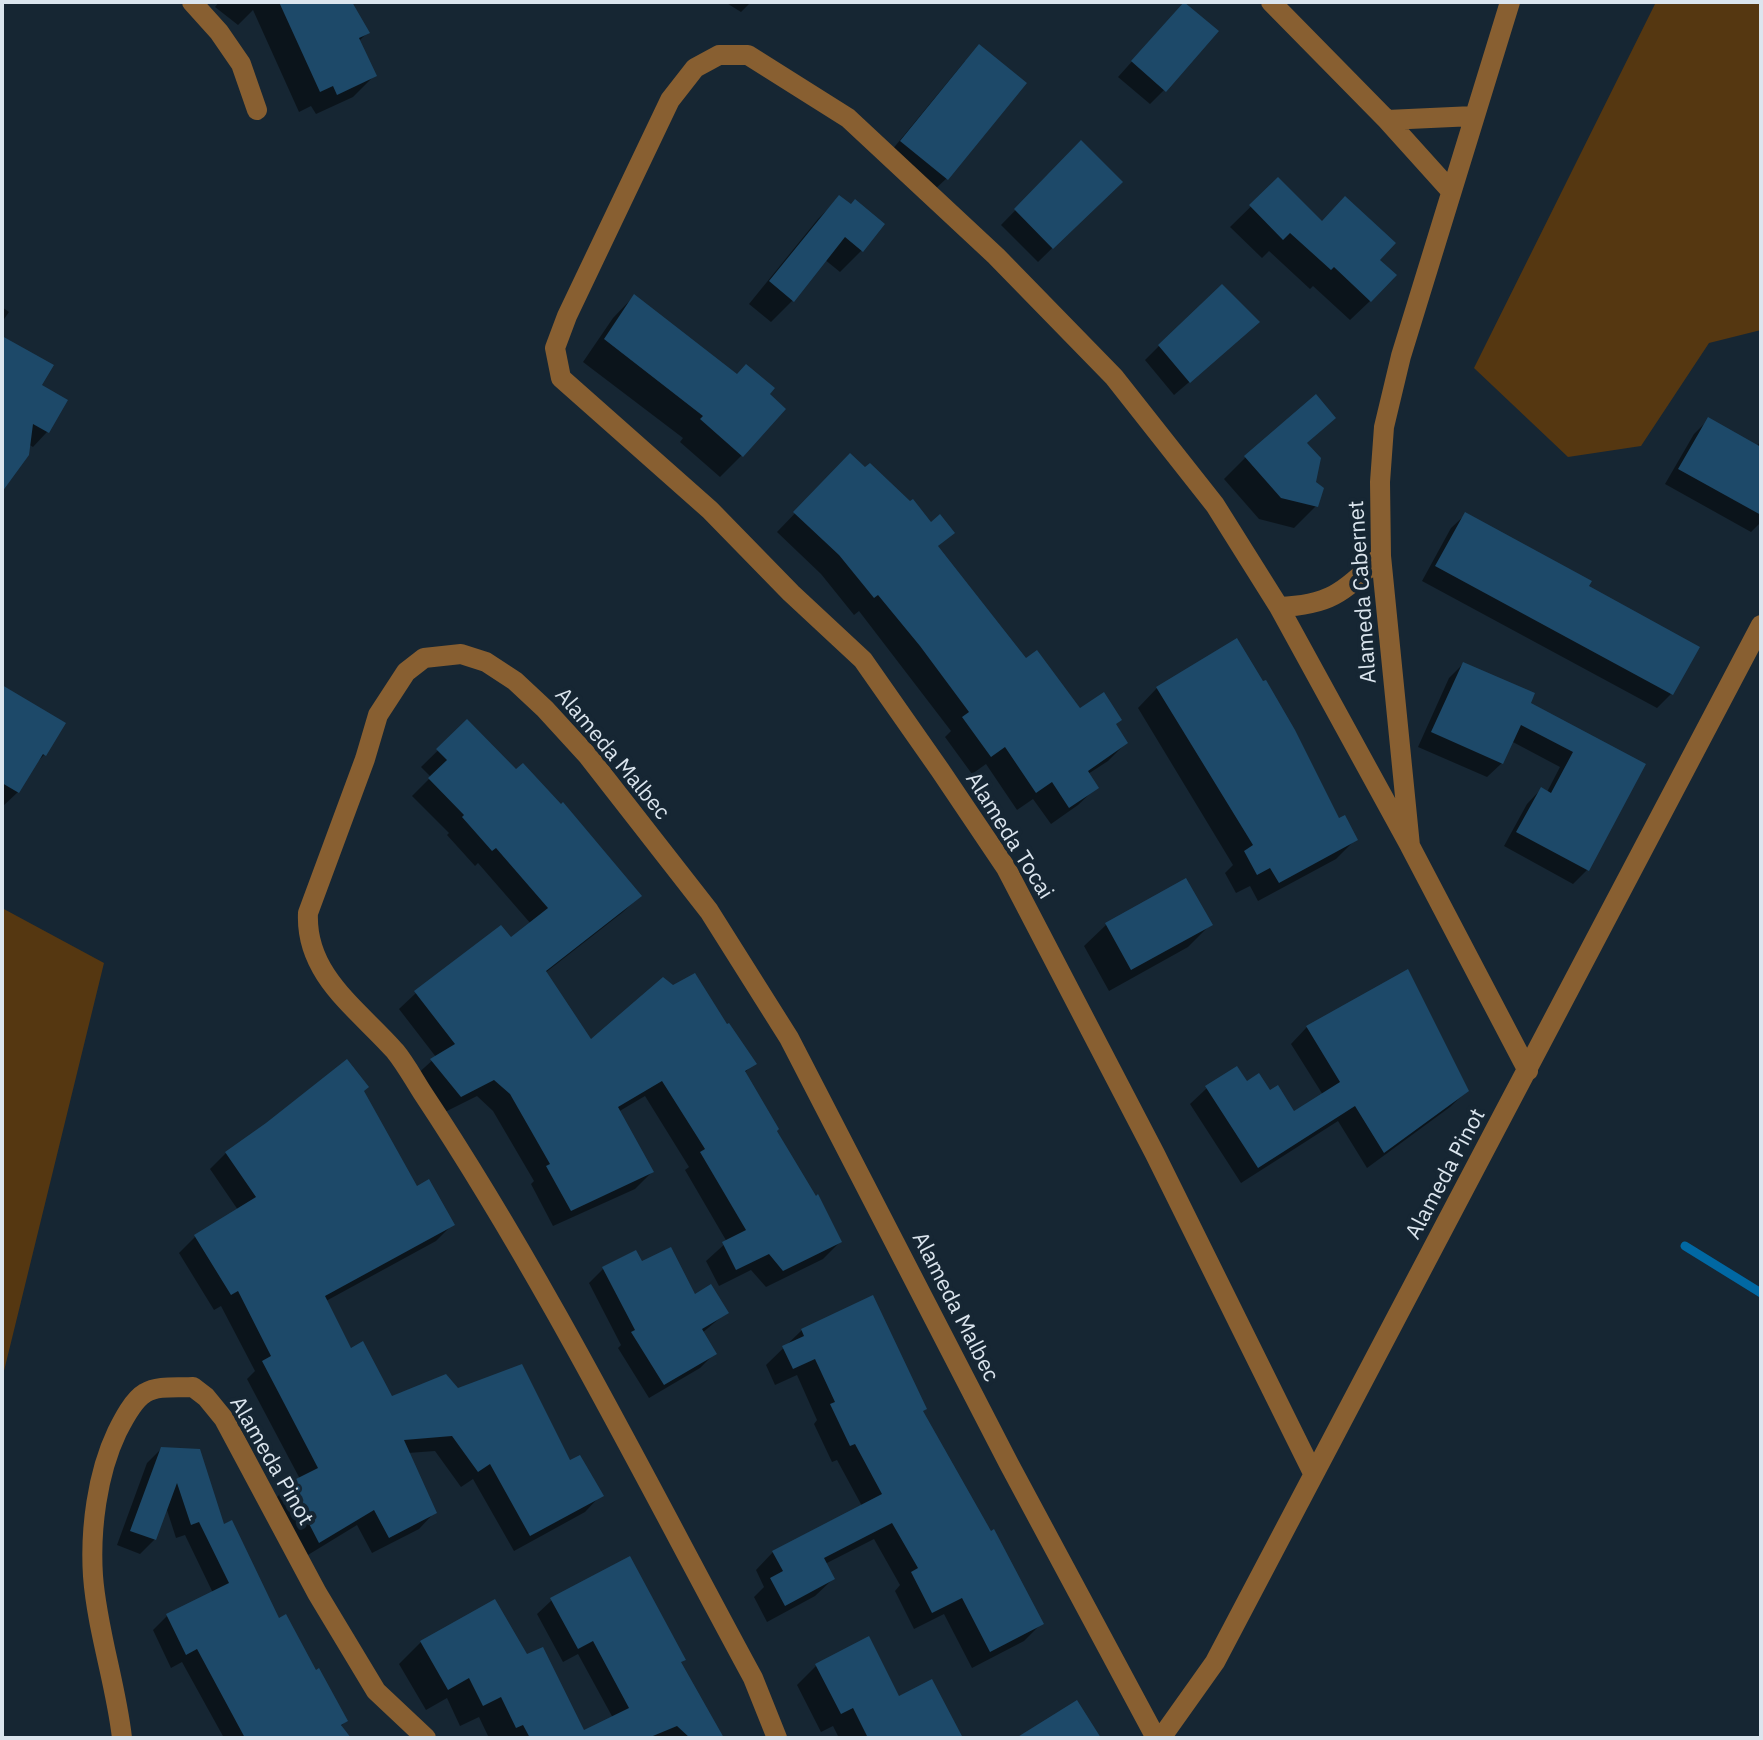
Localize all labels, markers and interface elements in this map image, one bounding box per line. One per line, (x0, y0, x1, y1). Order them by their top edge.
street label: Alameda Cabernet (1343, 500, 1383, 684)
street label: Alameda Malbec (549, 683, 675, 825)
street label: Alameda Tocai (959, 768, 1059, 904)
street label: Alameda Pinot (1400, 1104, 1492, 1244)
street label: Alameda Malbec (906, 1228, 1004, 1386)
street label: Alameda Pinot (224, 1392, 318, 1530)

